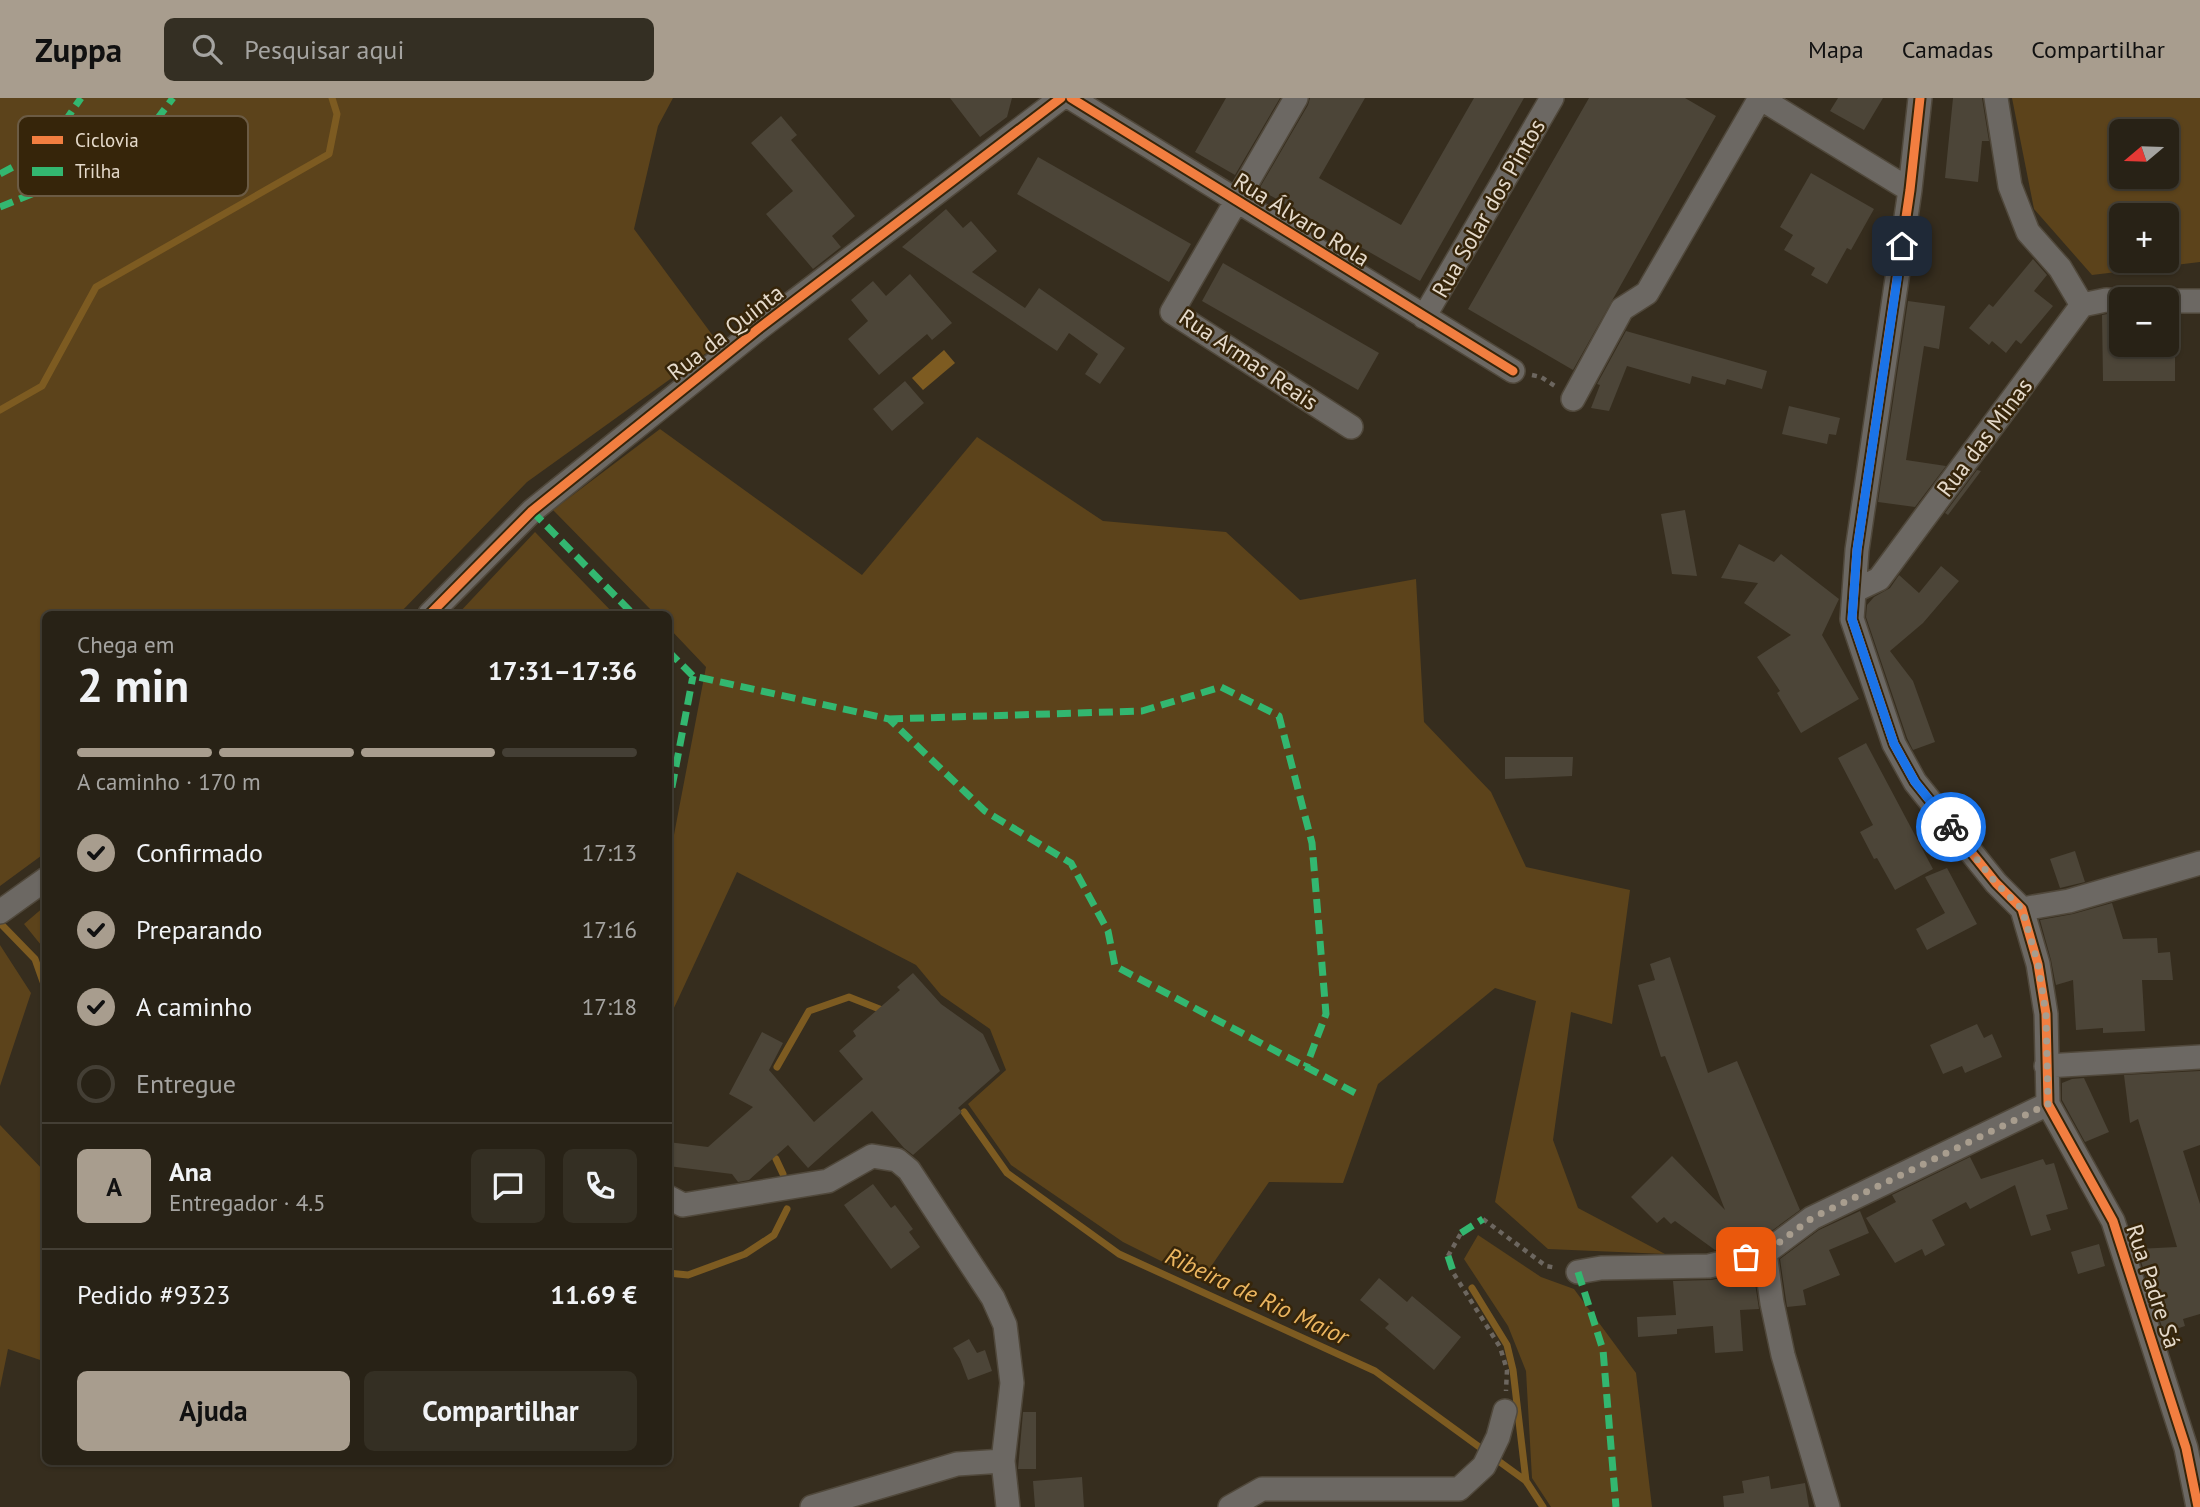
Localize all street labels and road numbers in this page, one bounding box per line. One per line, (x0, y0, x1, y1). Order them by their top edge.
street label: Rua Solar dos Pintos (1425, 113, 1551, 303)
street label: Rua Álvaro Rola (1229, 166, 1375, 272)
street label: Rua da Quinta (661, 278, 789, 386)
street label: Rua Armas Reais (1174, 302, 1324, 416)
street label: Rua das Minas (1930, 372, 2038, 502)
street label: Rua Padre Sá (2120, 1220, 2188, 1352)

